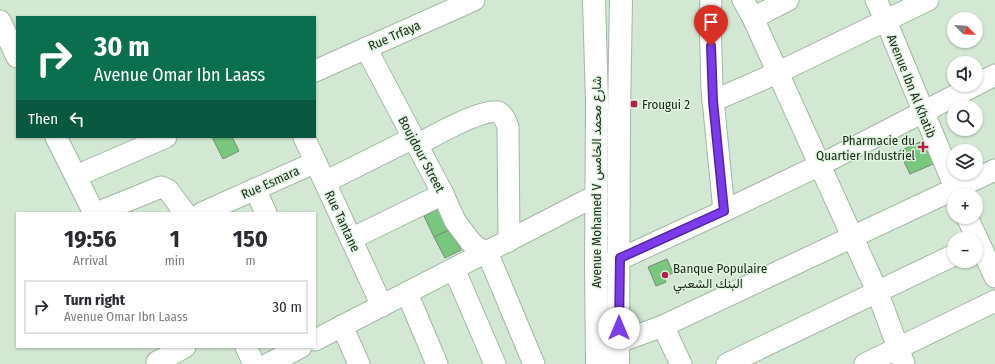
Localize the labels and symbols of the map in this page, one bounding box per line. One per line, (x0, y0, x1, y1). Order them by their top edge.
pin (694, 5, 728, 46)
north arrow (947, 12, 983, 48)
street label: Rue Trfaya (366, 17, 423, 54)
street label: Avenue Ibn Al Khatib (884, 32, 939, 140)
street label: Avenue Mohamed V شارع محمد الخامس (589, 76, 606, 288)
place label: Frougui 2 (642, 97, 690, 112)
marker: Frougui 2 (629, 99, 639, 109)
street label: Boujdour Street (395, 114, 448, 196)
place label: Pharmacie du Quartier Industriel (816, 133, 916, 163)
marker: Pharmacie du Quartier Industriel (918, 142, 928, 152)
street label: Rue Esmara (239, 163, 301, 202)
street label: Rue Tantane (322, 188, 363, 254)
place label: Banque Populaire البنك الشعبي (673, 261, 767, 294)
marker: Banque Populaire البنك الشعبي (660, 270, 670, 280)
position arrow (598, 307, 640, 349)

